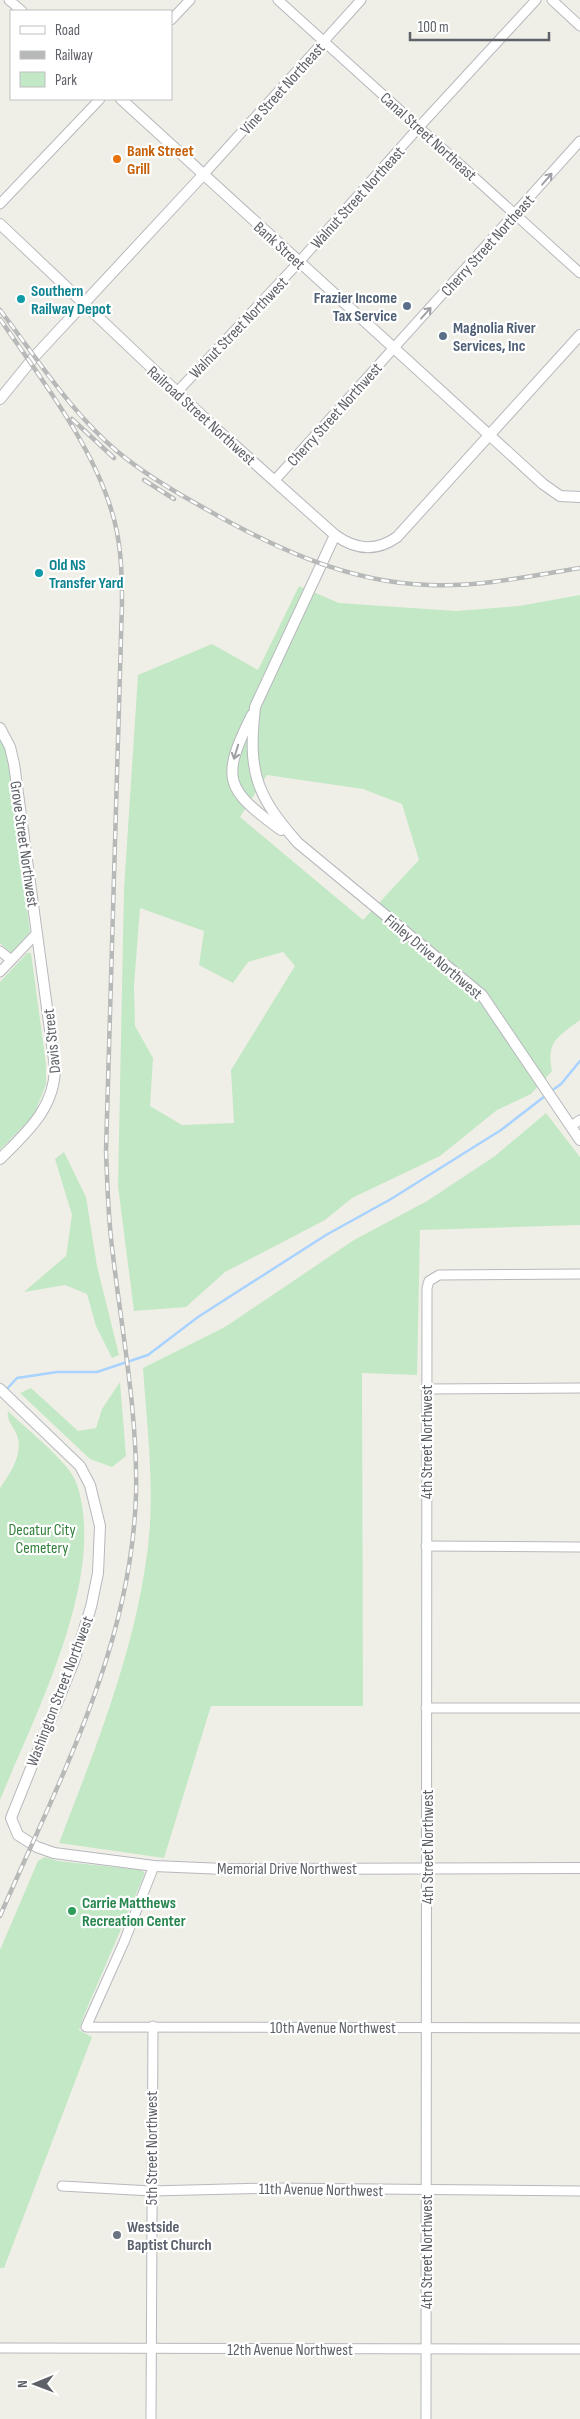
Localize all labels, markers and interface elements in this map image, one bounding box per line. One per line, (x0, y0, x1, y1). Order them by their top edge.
legend (10, 10, 172, 100)
scale bar (410, 10, 549, 42)
text: 100 m (418, 18, 449, 37)
text: Road (55, 21, 80, 40)
street label: Vine Street Northeast (237, 39, 329, 139)
text: Railway (55, 46, 93, 65)
text: Park (55, 71, 77, 90)
street label: Canal Street Northeast (376, 89, 480, 185)
place label: Bank Street Grill (127, 142, 194, 179)
street label: Walnut Street Northeast (307, 143, 409, 253)
marker: Bank Street Grill (111, 153, 123, 165)
one-way arrow (541, 172, 553, 185)
street label: Cherry Street Northeast (438, 191, 539, 301)
street label: Bank Street (249, 218, 309, 274)
street label: Walnut Street Northwest (186, 273, 292, 383)
place label: Southern Railway Depot (31, 282, 111, 319)
place label: Frazier Income Tax Service (314, 289, 397, 326)
marker: Southern Railway Depot (15, 293, 27, 305)
marker: Frazier Income Tax Service (401, 300, 413, 312)
one-way arrow (421, 306, 432, 319)
place label: Magnolia River Services, Inc (453, 319, 536, 356)
marker: Magnolia River Services, Inc (437, 330, 449, 342)
street label: Cherry Street Northwest (284, 359, 387, 471)
street label: Railroad Street Northwest (143, 362, 259, 470)
place label: Old NS Transfer Yard (49, 556, 123, 593)
marker: Old NS Transfer Yard (33, 567, 45, 579)
one-way arrow (231, 744, 241, 760)
street label: Grove Street Northwest (5, 780, 42, 909)
street label: Finley Drive Northwest (380, 911, 486, 1004)
street label: Davis Street (40, 1007, 65, 1074)
street label: 4th Street Northwest (418, 1385, 437, 1499)
park label: Decatur City Cemetery (8, 1521, 76, 1558)
street label: Washington Street Northwest (23, 1614, 98, 1769)
street label: 4th Street Northwest (419, 1790, 438, 1904)
street label: Memorial Drive Northwest (217, 1860, 357, 1879)
place label: Carrie Matthews Recreation Center (82, 1894, 186, 1931)
marker: Carrie Matthews Recreation Center (66, 1905, 78, 1917)
street label: 10th Avenue Northwest (270, 2019, 396, 2038)
street label: 5th Street Northwest (143, 2091, 162, 2205)
street label: 11th Avenue Northwest (259, 2180, 383, 2201)
street label: 4th Street Northwest (418, 2195, 437, 2309)
place label: Westside Baptist Church (127, 2218, 212, 2255)
marker: Westside Baptist Church (111, 2229, 123, 2241)
street label: 12th Avenue Northwest (227, 2341, 353, 2360)
north arrow (10, 2359, 60, 2409)
text: N (14, 2380, 31, 2388)

